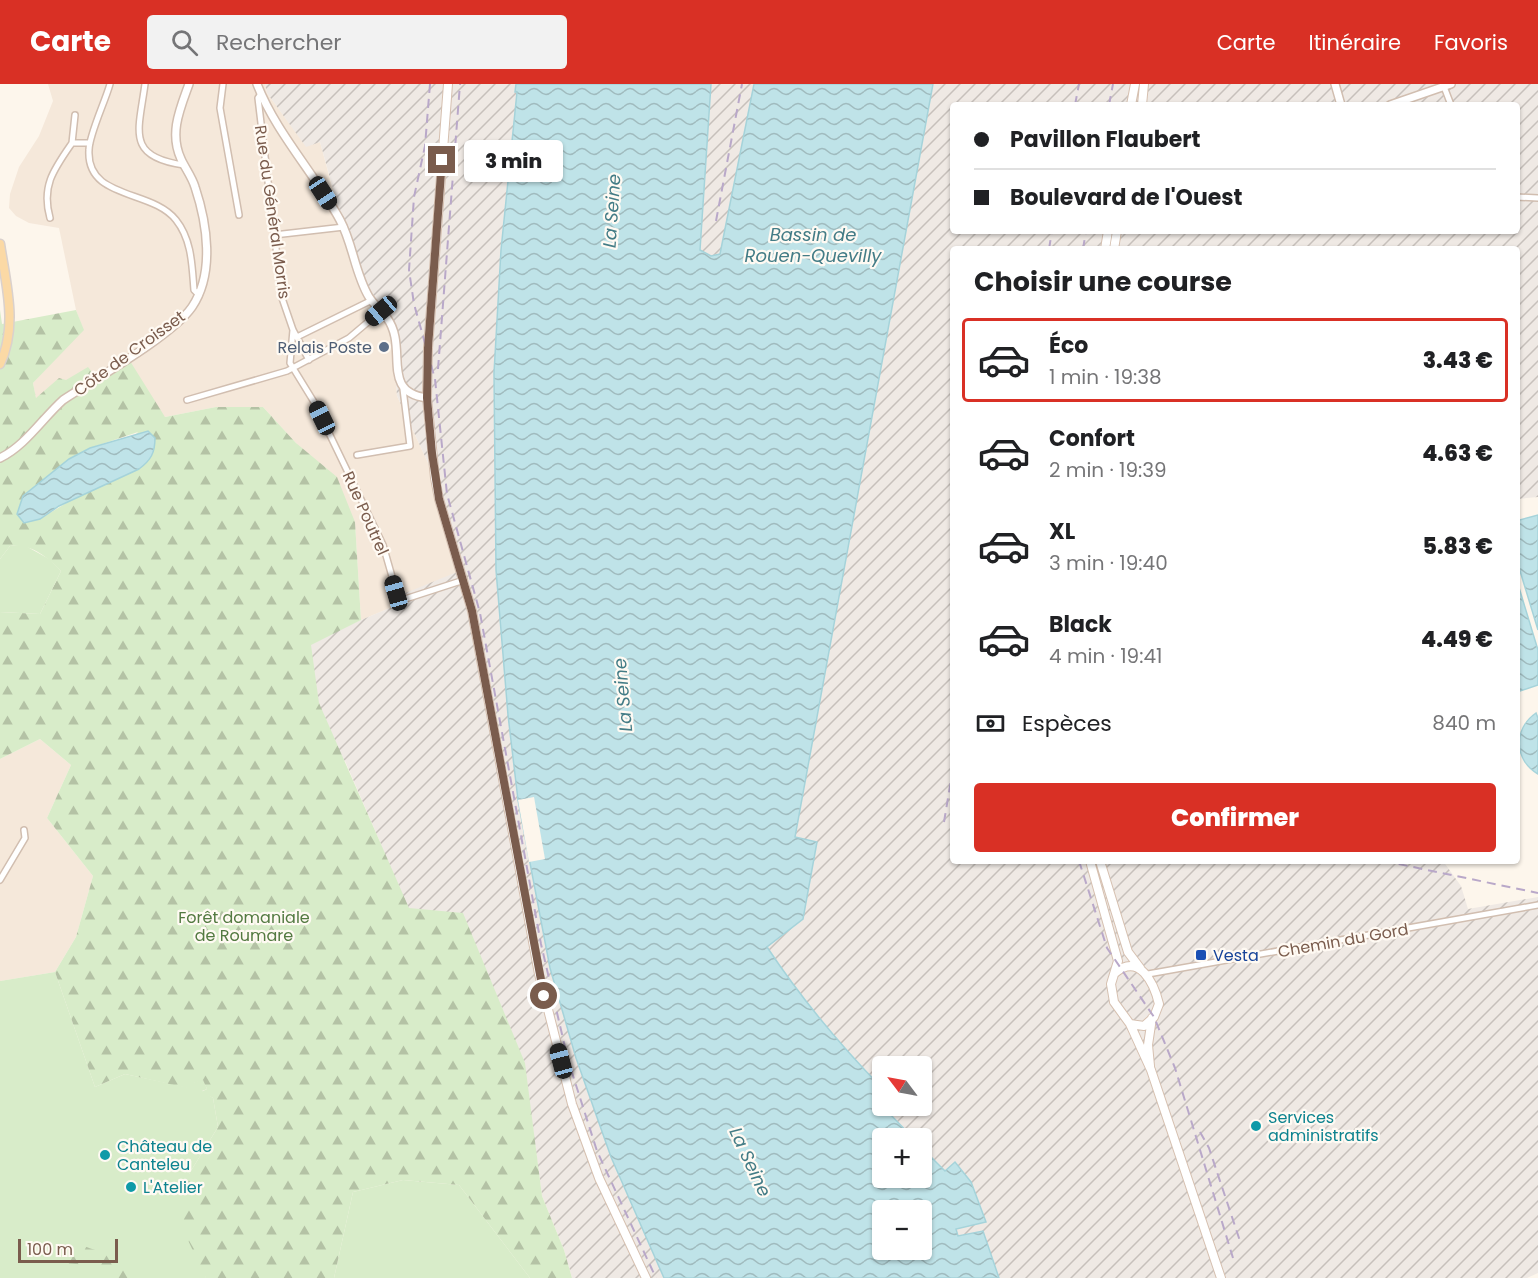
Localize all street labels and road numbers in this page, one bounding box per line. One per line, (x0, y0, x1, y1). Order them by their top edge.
street label: Rue du Général Morris (249, 124, 296, 300)
street label: Côte de Croisset (69, 305, 190, 402)
street label: Rue Poutrel (337, 468, 394, 559)
street label: Chemin du Gord (1276, 918, 1410, 963)

